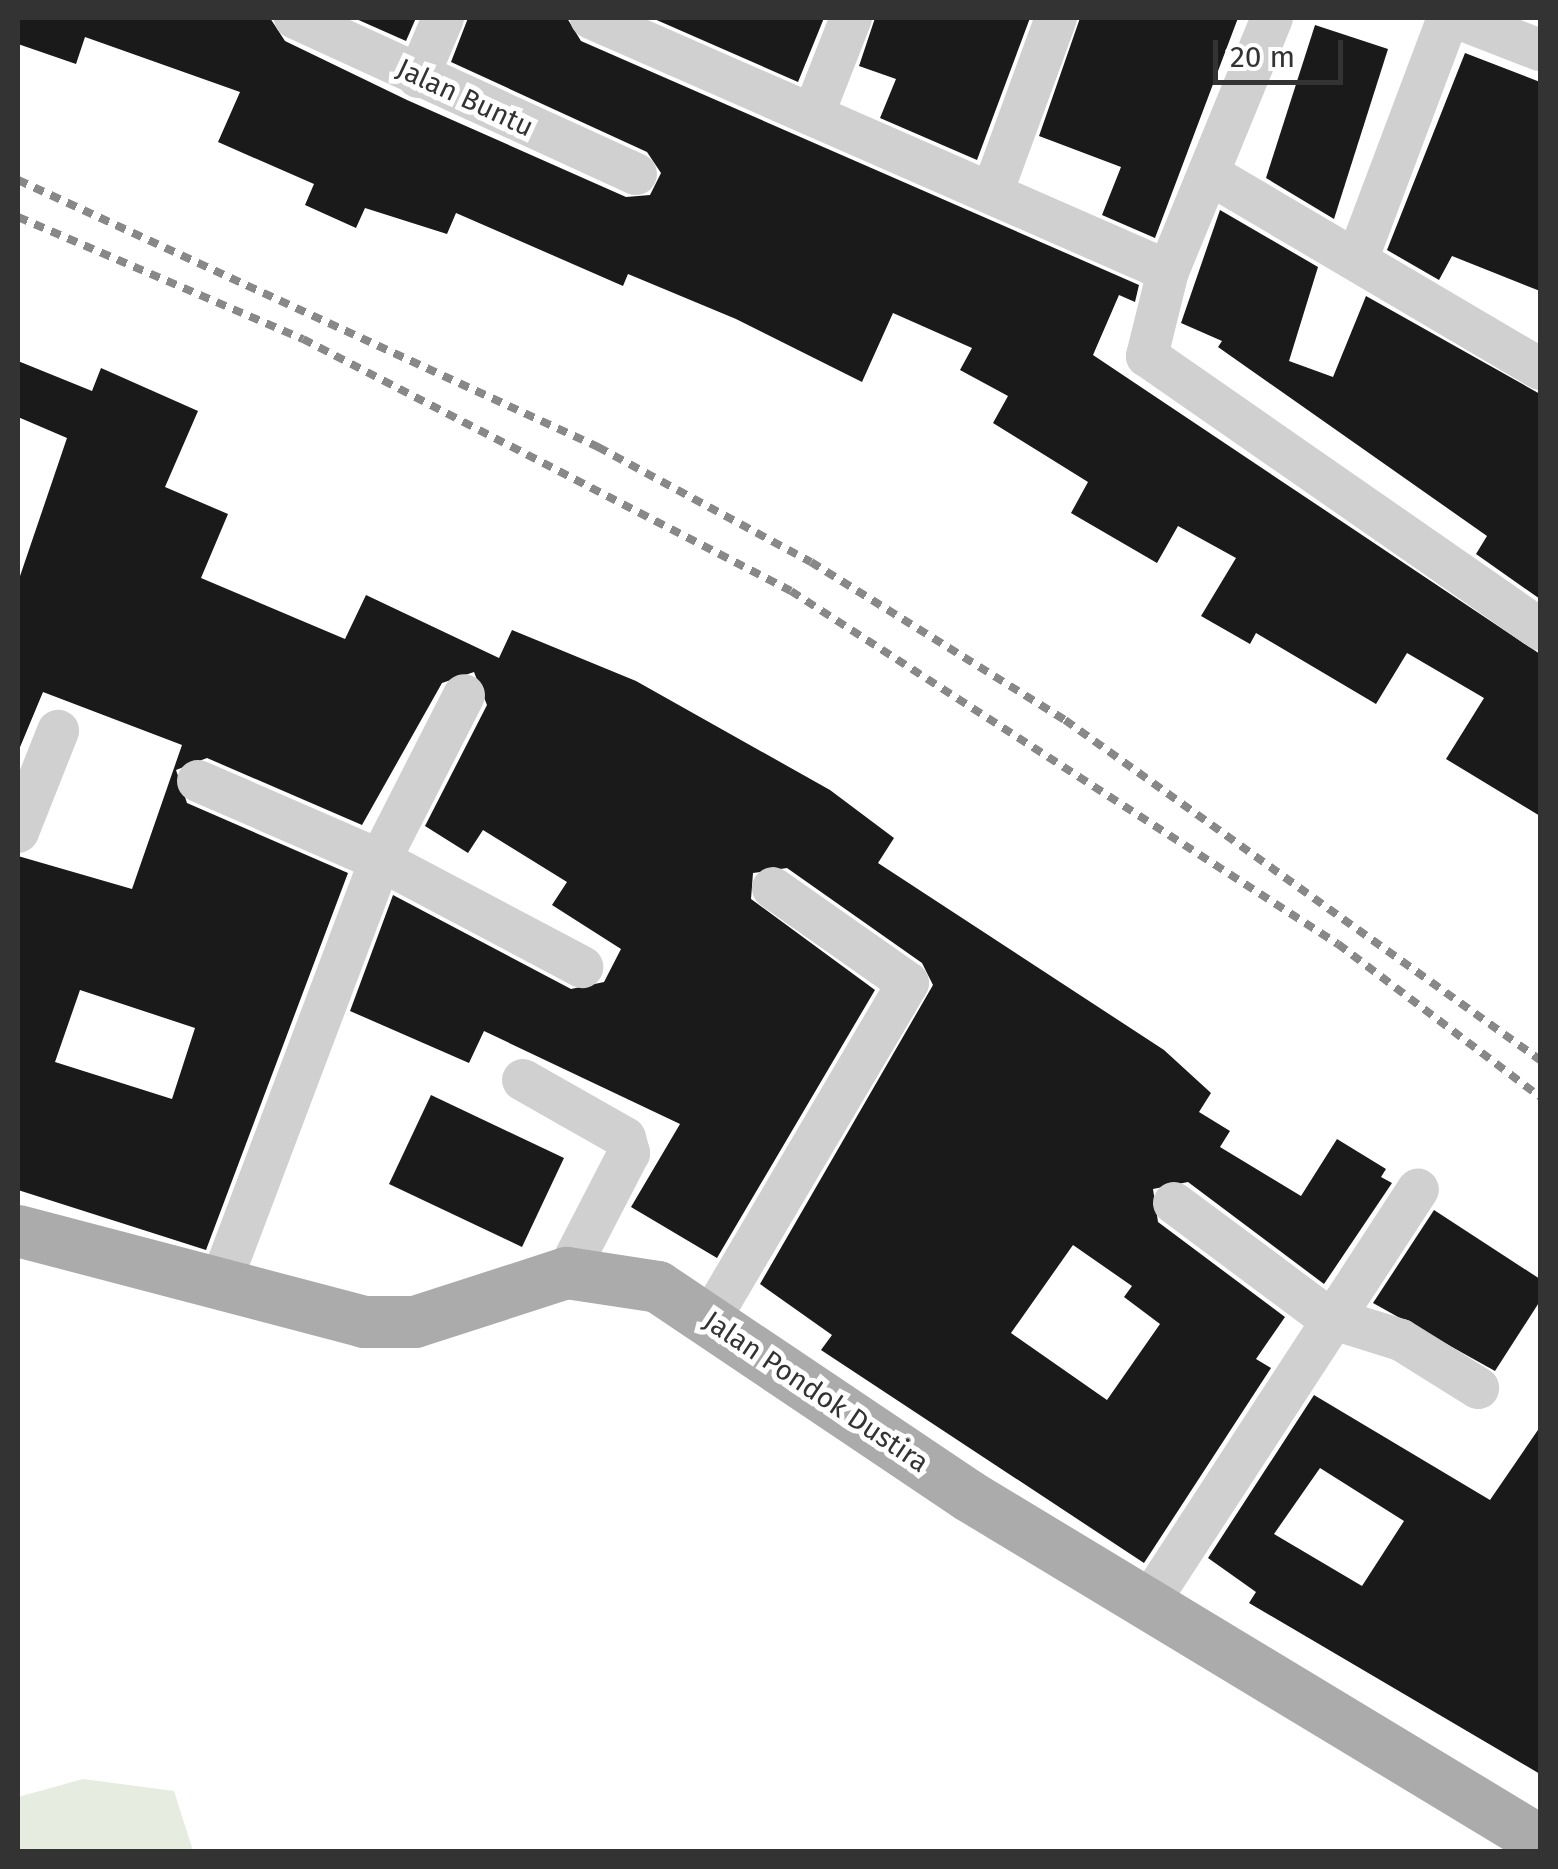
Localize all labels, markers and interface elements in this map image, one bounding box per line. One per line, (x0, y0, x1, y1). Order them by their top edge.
scale bar (1218, 20, 1348, 82)
text: 20 m (1230, 39, 1295, 75)
street label: Jalan Buntu (391, 52, 539, 144)
street label: Jalan Pondok Dustira (697, 1304, 935, 1480)

